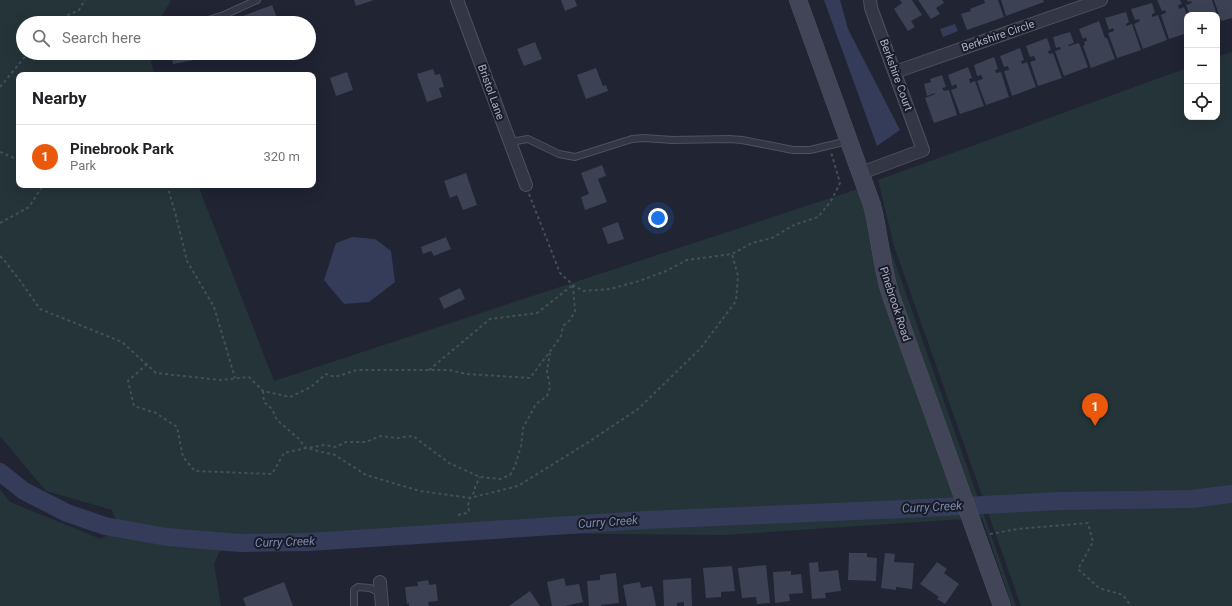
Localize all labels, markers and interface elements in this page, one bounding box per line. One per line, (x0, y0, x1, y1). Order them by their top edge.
map controls (1184, 12, 1220, 120)
button: + (1184, 12, 1220, 48)
search box (16, 16, 316, 60)
street label: Berkshire Circle (960, 17, 1036, 55)
icon: search (30, 27, 52, 49)
text: Search here (62, 29, 141, 47)
street label: Berkshire Court (877, 37, 915, 113)
button: − (1184, 48, 1220, 84)
street label: Bristol Lane (475, 63, 507, 122)
button: locate (1184, 84, 1220, 120)
text: Nearby (32, 88, 87, 108)
text: Pinebrook Park (70, 140, 174, 158)
text: 1 (41, 149, 49, 164)
text: 320 m (263, 149, 300, 164)
text: Park (70, 158, 96, 173)
your location (648, 208, 668, 228)
street label: Pinebrook Road (877, 265, 913, 343)
pin: 1 (1082, 393, 1108, 426)
water label: Curry Creek (902, 498, 963, 516)
water label: Curry Creek (578, 513, 640, 531)
water label: Curry Creek (255, 534, 316, 550)

